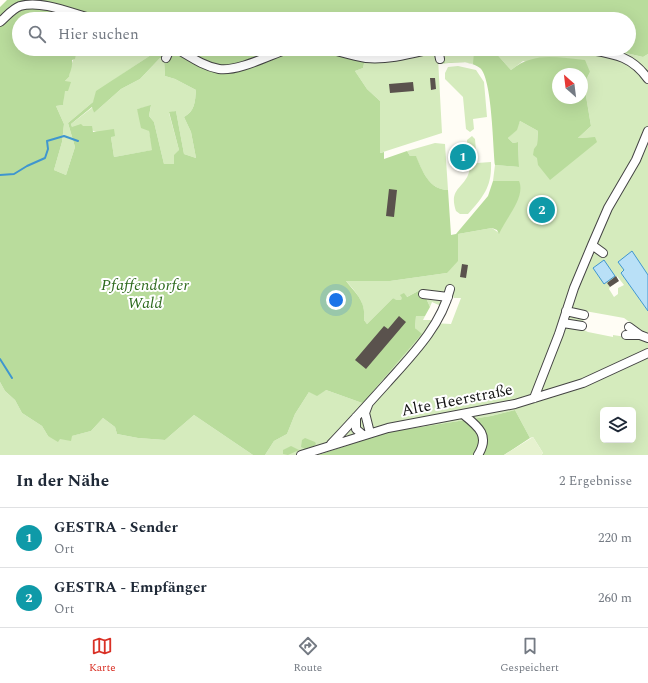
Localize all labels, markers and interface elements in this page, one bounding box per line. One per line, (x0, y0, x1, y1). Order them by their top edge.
search box (12, 12, 636, 56)
icon: search (26, 23, 48, 45)
text: Hier suchen (58, 23, 139, 46)
north arrow (552, 68, 588, 104)
pin: 1 (450, 142, 476, 172)
pin: 2 (529, 195, 555, 225)
park label: Pfaffendorfer Wald (101, 273, 189, 315)
your location (326, 290, 346, 310)
street label: Alte Heerstraße (399, 377, 515, 423)
map controls (600, 407, 636, 443)
button: layers (600, 407, 636, 443)
text: In der Nähe (16, 468, 109, 494)
text: 2 Ergebnisse (559, 471, 632, 491)
text: GESTRA - Sender (54, 516, 178, 539)
text: 1 (25, 528, 33, 548)
text: 220 m (598, 528, 632, 548)
text: Ort (54, 539, 74, 559)
text: GESTRA - Empfänger (54, 576, 207, 599)
text: 2 (25, 588, 33, 608)
text: 260 m (598, 588, 632, 608)
text: Ort (54, 599, 74, 619)
tab: Karte (89, 635, 116, 676)
tab: Route (294, 635, 322, 676)
tab: Gespeichert (500, 635, 559, 676)

